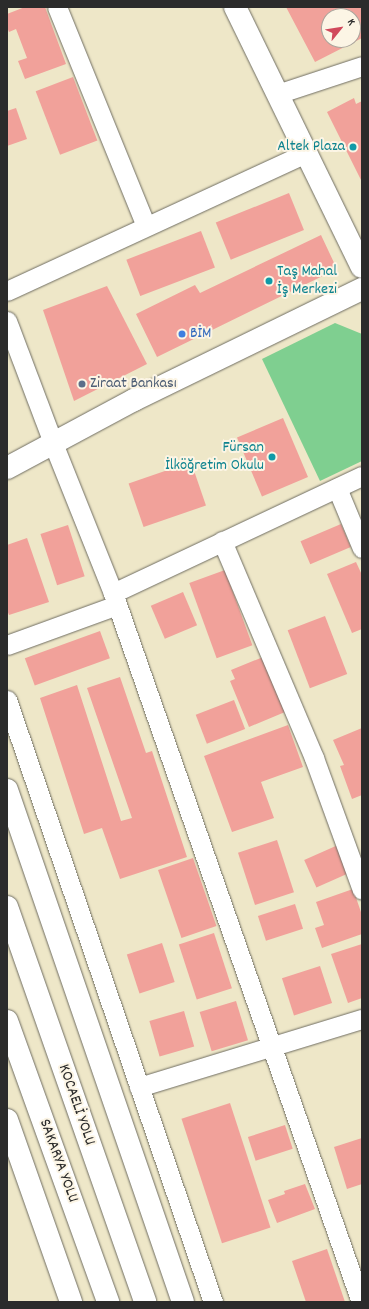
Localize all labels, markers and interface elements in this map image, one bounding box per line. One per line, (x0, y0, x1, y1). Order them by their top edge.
north arrow (321, 8, 361, 48)
text: K (342, 16, 359, 29)
place label: Altek Plaza (277, 137, 345, 157)
marker: Altek Plaza (348, 142, 358, 152)
place label: Taş Mahal İş Merkezi (277, 262, 337, 300)
marker: Taş Mahal İş Merkezi (264, 276, 274, 286)
place label: BİM (190, 324, 211, 344)
marker: BİM (177, 329, 187, 339)
place label: Ziraat Bankası (90, 374, 177, 394)
marker: Ziraat Bankası (77, 379, 87, 389)
place label: Fürsan İlköğretim Okulu (165, 438, 264, 476)
marker: Fürsan İlköğretim Okulu (267, 452, 277, 462)
street label: KOCAELİ YOLU (53, 1062, 99, 1148)
street label: SAKARYA YOLU (34, 1117, 82, 1205)

